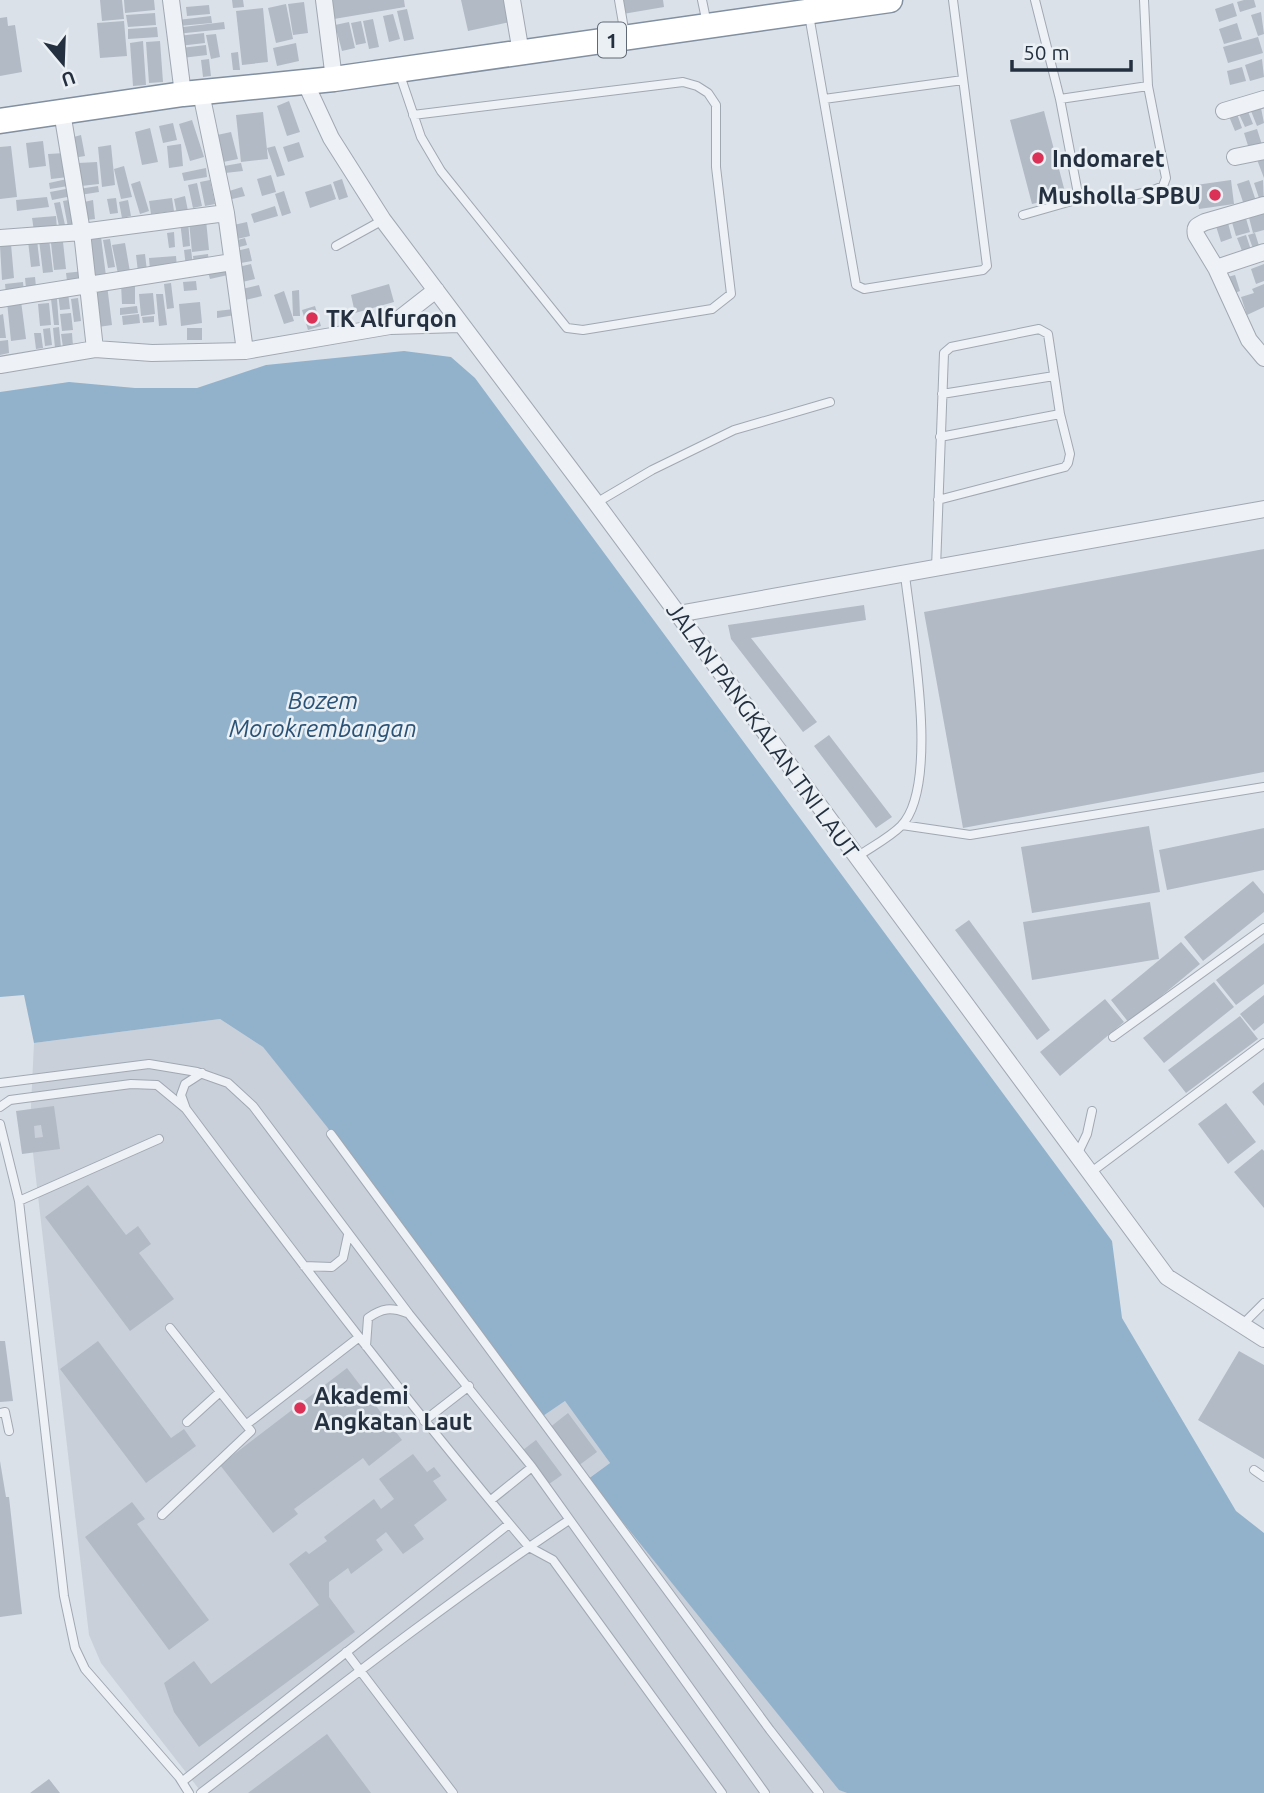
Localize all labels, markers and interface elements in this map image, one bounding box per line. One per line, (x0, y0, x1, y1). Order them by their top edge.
road number: 1 (598, 22, 626, 58)
north arrow (28, 28, 98, 98)
scale bar (1012, 28, 1131, 72)
text: 50 m (1023, 40, 1070, 64)
text: U (59, 67, 78, 92)
place label: Indomaret (1052, 146, 1165, 171)
marker: Indomaret (1030, 150, 1046, 166)
place label: Musholla SPBU (1038, 183, 1201, 208)
marker: Musholla SPBU (1207, 187, 1223, 203)
place label: TK Alfurqon (326, 306, 457, 331)
marker: TK Alfurqon (304, 310, 320, 326)
street label: JALAN PANGKALAN TNI LAUT (662, 597, 864, 863)
water label: Bozem Morokrembangan (229, 687, 417, 742)
place label: Akademi Angkatan Laut (314, 1383, 472, 1434)
marker: Akademi Angkatan Laut (292, 1400, 308, 1416)

